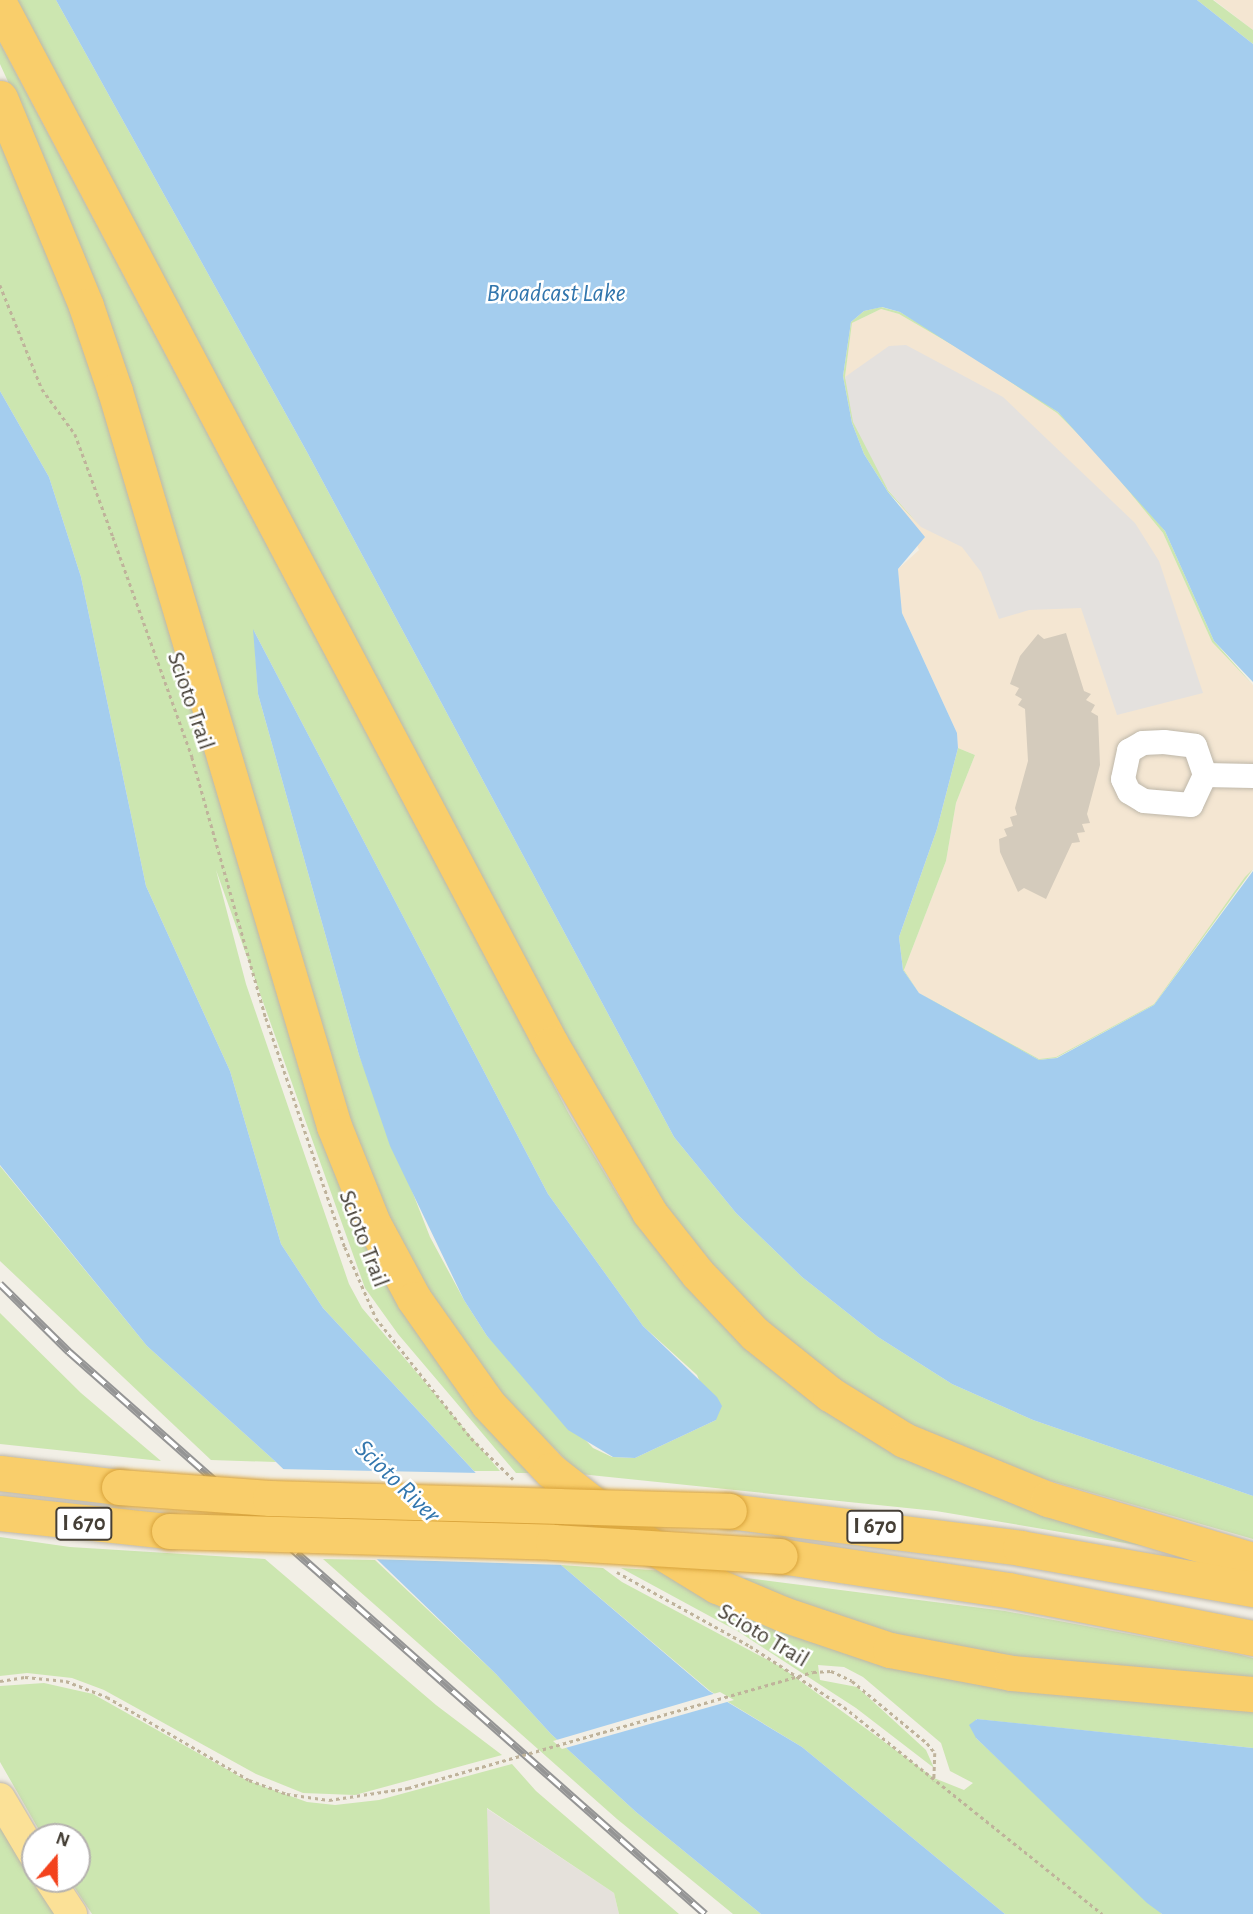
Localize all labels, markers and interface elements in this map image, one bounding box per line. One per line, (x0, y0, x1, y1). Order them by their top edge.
water label: Broadcast Lake (487, 278, 625, 310)
street label: Scioto Trail (160, 648, 220, 754)
street label: Scioto Trail (331, 1187, 395, 1291)
water label: Scioto River (348, 1434, 446, 1530)
road number: I 670 (54, 1504, 114, 1544)
road number: I 670 (845, 1508, 905, 1546)
street label: Scioto Trail (712, 1598, 814, 1674)
north arrow (21, 1823, 91, 1893)
text: N (53, 1828, 72, 1851)

